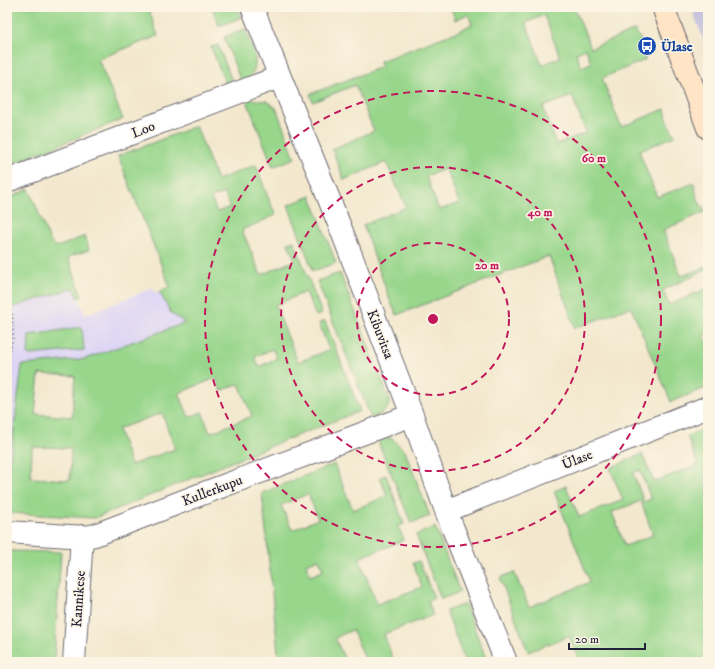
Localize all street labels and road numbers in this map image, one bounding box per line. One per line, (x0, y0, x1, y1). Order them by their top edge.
street label: Loo (129, 117, 158, 143)
street label: Kibuvitsa (362, 307, 398, 362)
street label: Ülase (559, 446, 596, 474)
street label: Kullerkupu (180, 471, 245, 511)
street label: Kannikese (68, 570, 90, 628)

